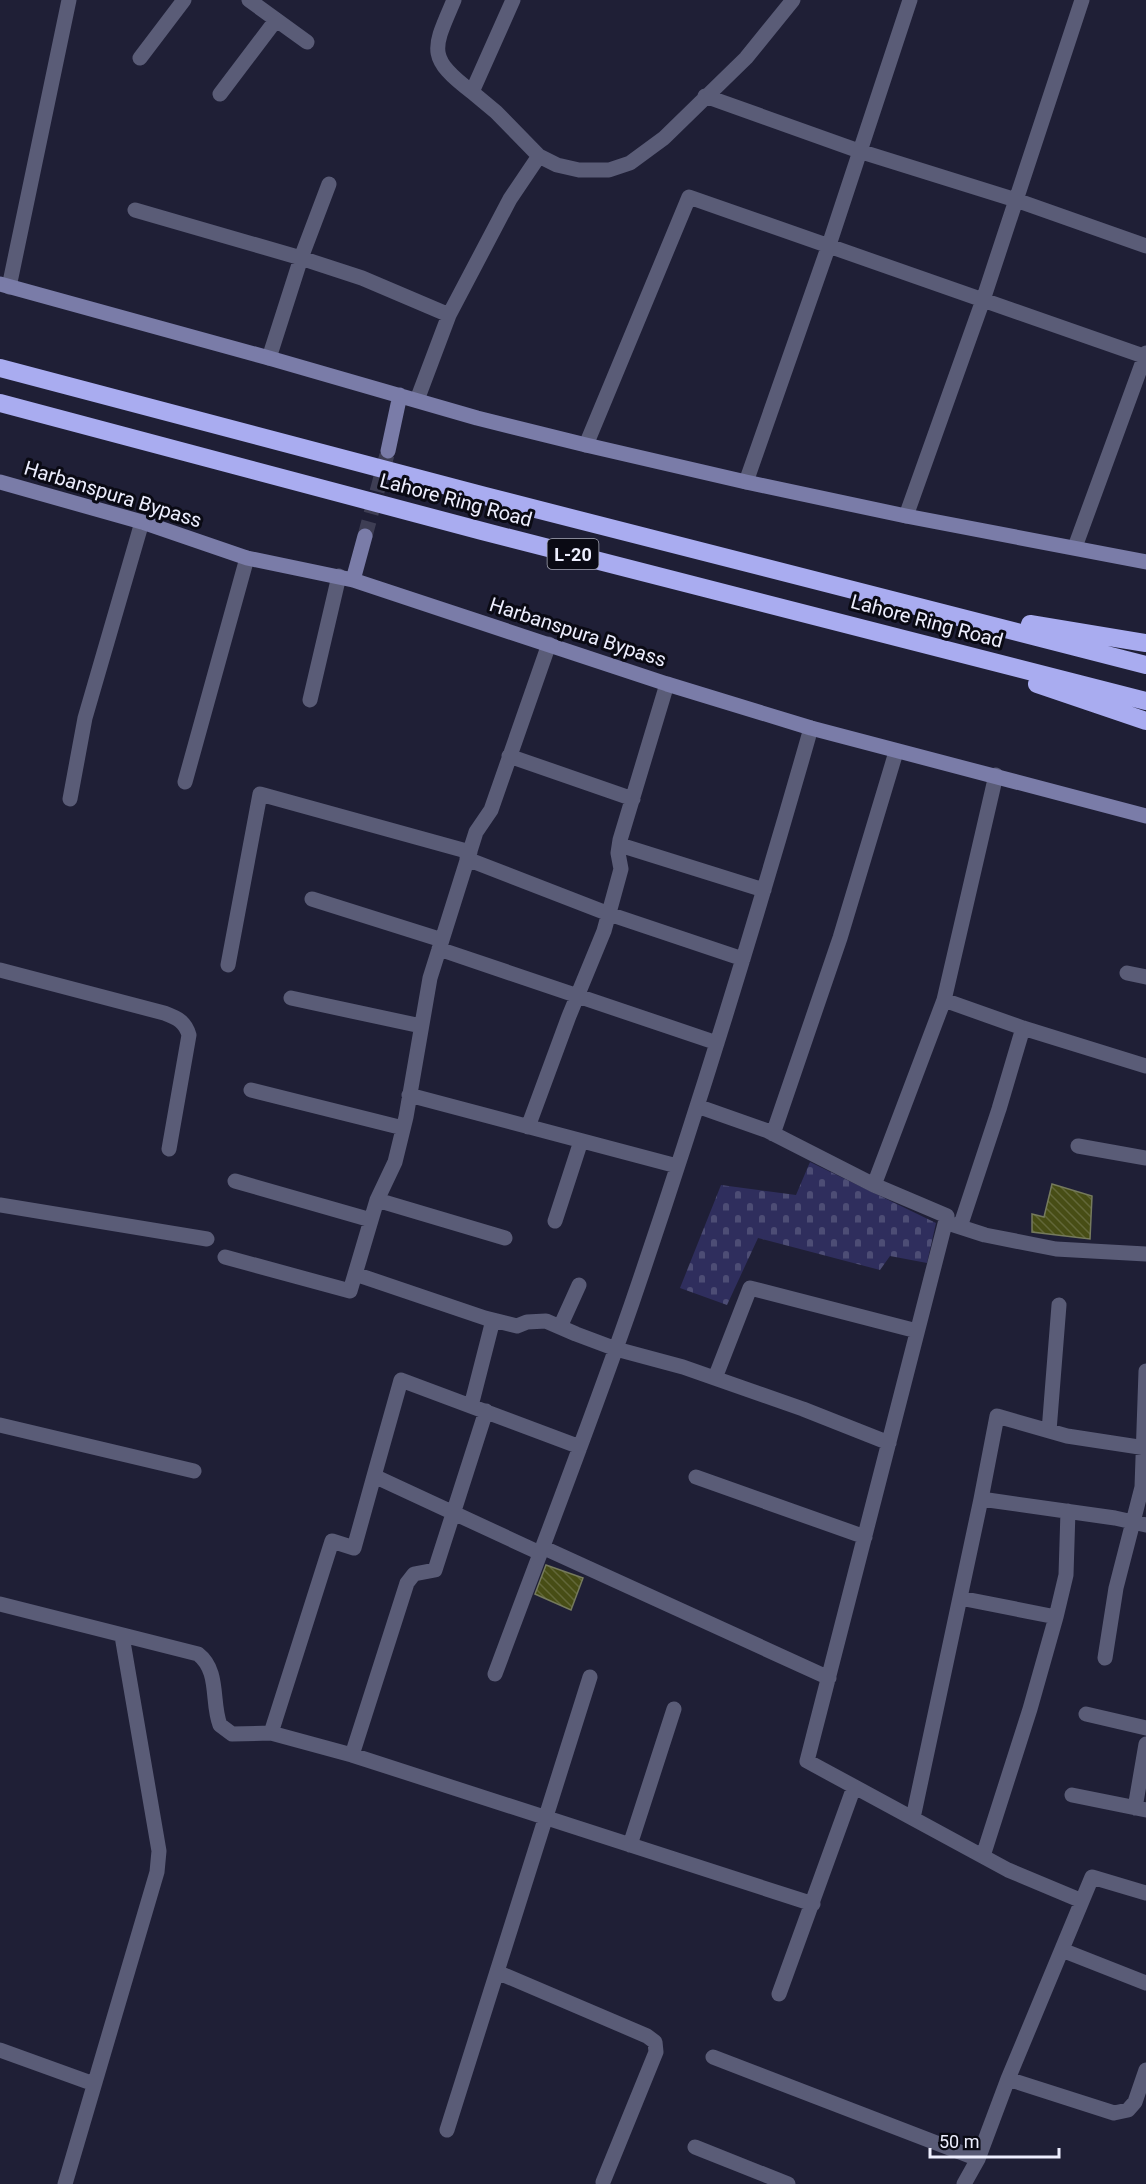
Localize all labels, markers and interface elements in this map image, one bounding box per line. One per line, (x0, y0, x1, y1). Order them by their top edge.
street label: Harbanspura Bypass (21, 456, 205, 532)
street label: Lahore Ring Road (377, 468, 535, 532)
road number: L-20 (548, 539, 598, 569)
street label: Lahore Ring Road (848, 589, 1006, 653)
street label: Harbanspura Bypass (487, 592, 669, 672)
scale bar (930, 2121, 1059, 2159)
text: 50 m (939, 2131, 979, 2152)

